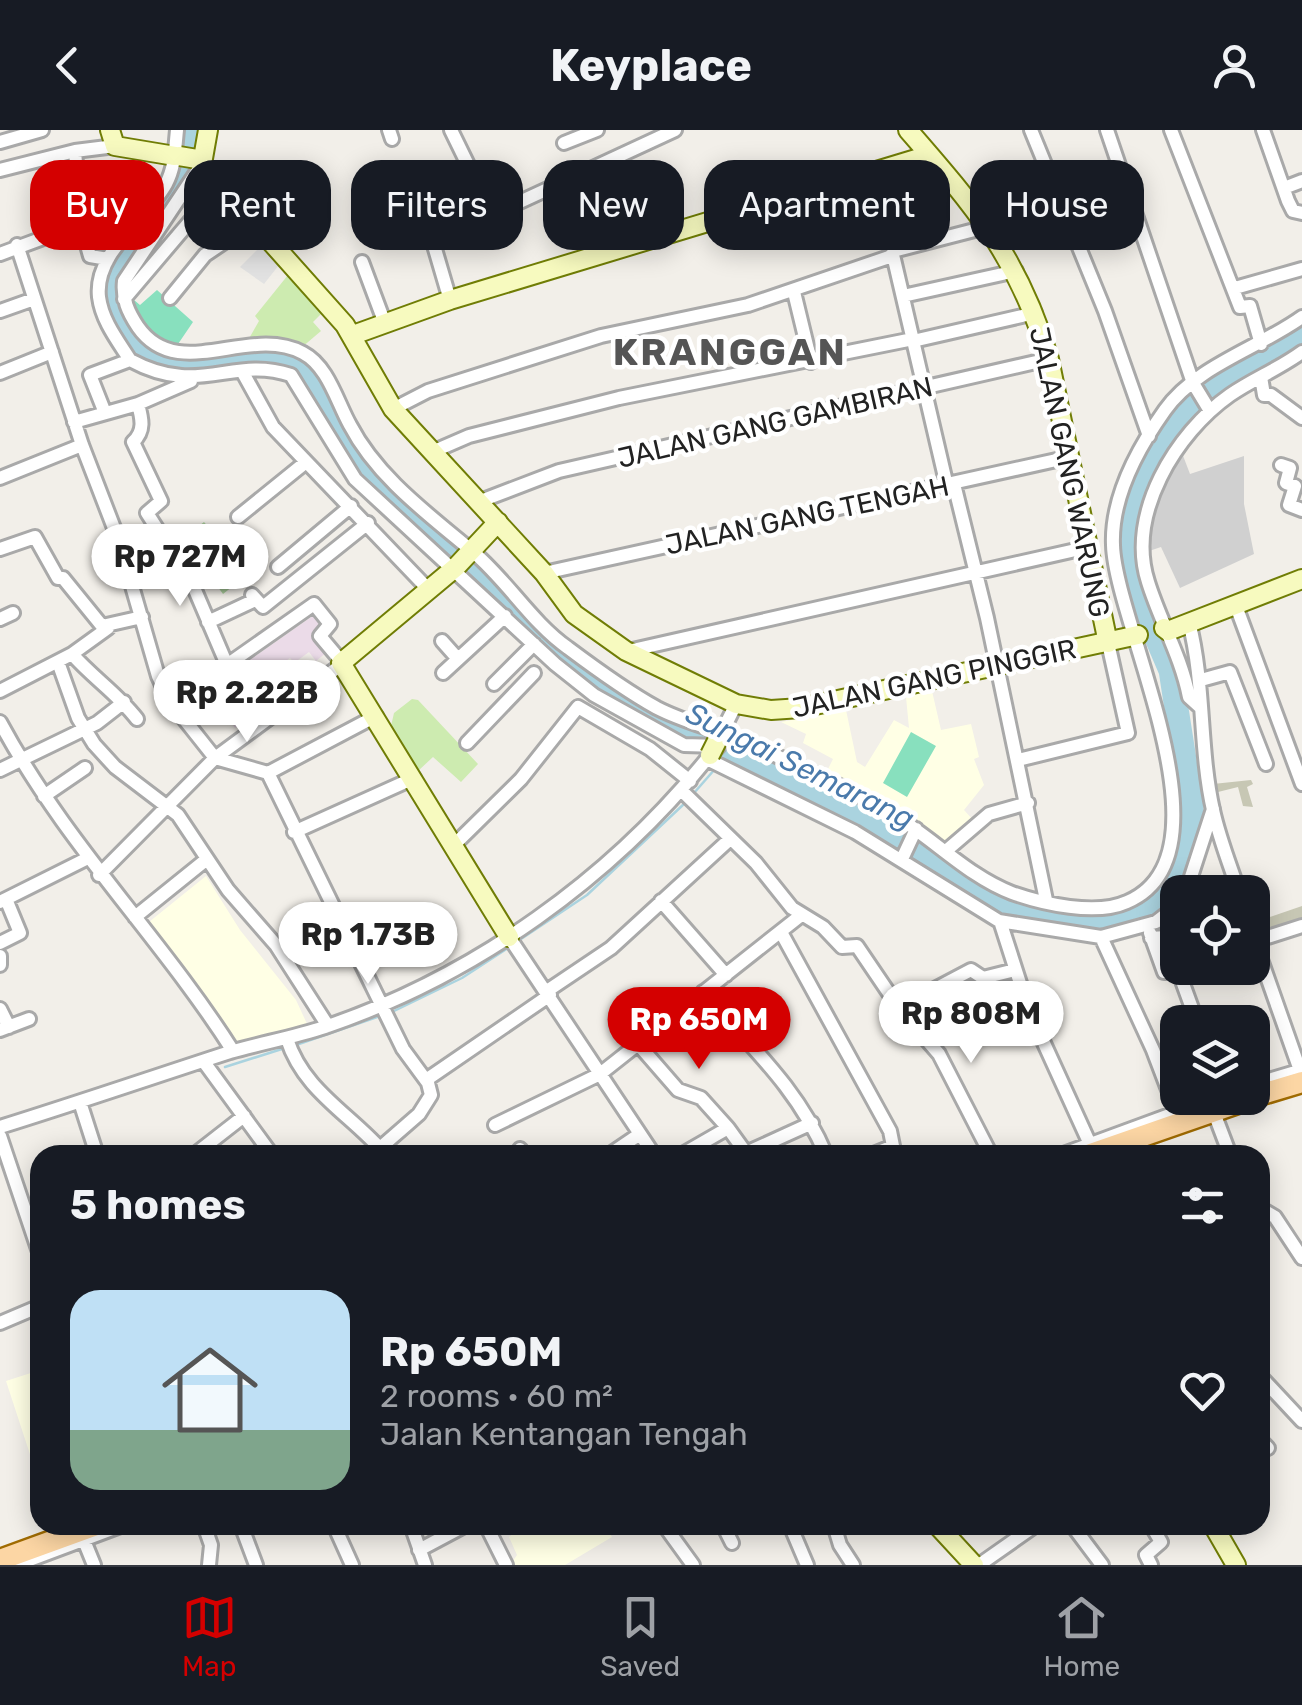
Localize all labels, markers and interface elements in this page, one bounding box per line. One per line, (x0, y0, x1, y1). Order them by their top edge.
icon: back (40, 38, 95, 93)
icon: person (1207, 38, 1262, 93)
text: Keyplace (550, 39, 752, 92)
chip: Buy (30, 160, 164, 250)
chip: Rent (184, 160, 331, 250)
chip: Filters (351, 160, 523, 250)
chip: New (543, 160, 684, 250)
chip: Apartment (704, 160, 950, 250)
chip: House (970, 160, 1144, 250)
street label: JALAN GANG WARUNG (1023, 324, 1116, 620)
district label: KRANGGAN (613, 329, 847, 375)
street label: JALAN GANG GAMBIRAN (614, 370, 936, 475)
street label: JALAN GANG TENGAH (662, 469, 952, 562)
pin: Rp 727M (88, 524, 272, 609)
text: Rp 727M (113, 537, 247, 575)
street label: JALAN GANG PINGGIR (789, 632, 1079, 725)
pin: Rp 2.22B (144, 660, 350, 745)
text: Rp 2.22B (175, 673, 319, 711)
water label: Sungai Semarang (680, 695, 920, 837)
map controls (1160, 875, 1270, 1115)
button: locate (1160, 875, 1270, 985)
pin: Rp 1.73B (265, 902, 471, 987)
text: Rp 1.73B (300, 915, 436, 953)
pin: Rp 808M (879, 981, 1063, 1066)
pin: Rp 650M (607, 987, 791, 1072)
text: Rp 808M (901, 994, 1041, 1032)
text: Rp 650M (630, 1000, 768, 1038)
button: layers (1160, 1005, 1270, 1115)
icon: filters (1175, 1178, 1230, 1233)
text: 5 homes (70, 1180, 246, 1230)
text: Rp 650M (380, 1327, 562, 1377)
icon: home (150, 1330, 270, 1450)
icon: heart (1175, 1363, 1230, 1418)
text: 2 rooms · 60 m² (380, 1377, 613, 1415)
text: Jalan Kentangan Tengah (380, 1415, 748, 1453)
tab: Map (182, 1590, 237, 1683)
tab: Saved (600, 1590, 680, 1683)
tab: Home (1044, 1590, 1120, 1683)

